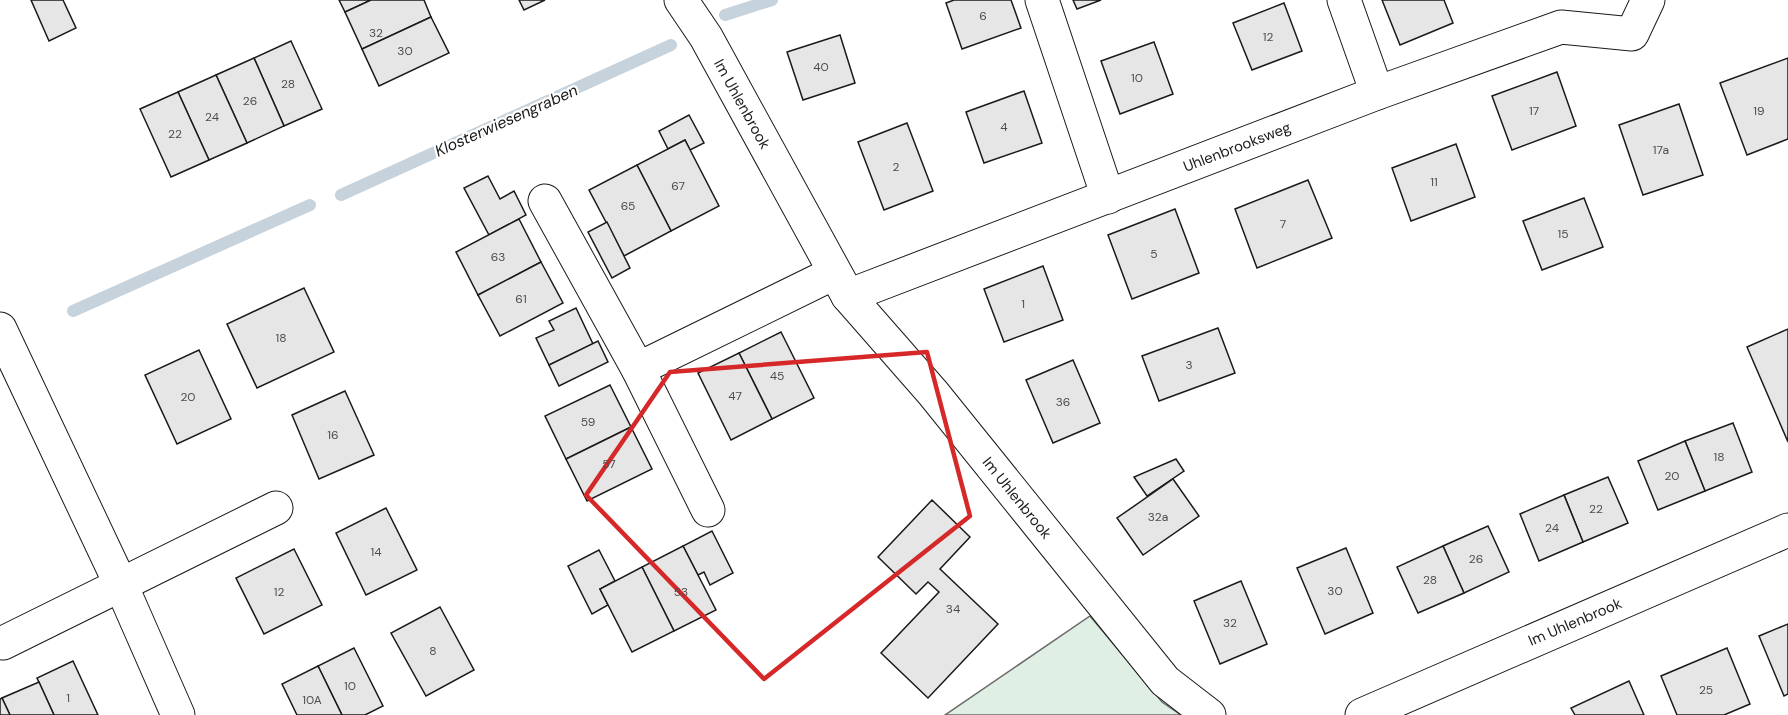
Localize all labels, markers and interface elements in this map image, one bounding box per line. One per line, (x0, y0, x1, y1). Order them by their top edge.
house number: 6 (979, 8, 987, 24)
house number: 32 (369, 25, 383, 41)
house number: 12 (1263, 29, 1273, 45)
house number: 30 (397, 43, 413, 59)
street label: Im Uhlenbrook (709, 56, 775, 153)
house number: 40 (813, 59, 829, 75)
house number: 10 (1131, 70, 1143, 86)
house number: 28 (281, 76, 295, 92)
water label: Klosterwiesengraben (431, 79, 581, 161)
house number: 26 (243, 93, 257, 109)
house number: 17 (1529, 103, 1539, 119)
house number: 19 (1753, 103, 1765, 119)
house number: 24 (205, 109, 219, 125)
street label: Uhlenbrooksweg (1180, 117, 1294, 177)
house number: 4 (1000, 119, 1008, 135)
house number: 22 (168, 126, 182, 142)
house number: 17a (1653, 142, 1669, 158)
house number: 2 (893, 159, 900, 175)
house number: 11 (1430, 174, 1438, 190)
house number: 67 (671, 178, 685, 194)
house number: 65 (621, 198, 635, 214)
house number: 7 (1280, 216, 1286, 232)
house number: 15 (1557, 226, 1569, 242)
house number: 5 (1150, 246, 1158, 262)
house number: 63 (491, 249, 505, 265)
house number: 61 (515, 291, 527, 307)
house number: 1 (1021, 296, 1025, 312)
house number: 18 (275, 330, 287, 346)
house number: 3 (1185, 357, 1193, 373)
house number: 45 (770, 368, 784, 384)
house number: 47 (728, 388, 742, 404)
house number: 20 (180, 389, 196, 405)
house number: 36 (1056, 394, 1070, 410)
house number: 59 (581, 414, 595, 430)
house number: 16 (327, 427, 339, 443)
house number: 18 (1713, 449, 1725, 465)
street label: Im Uhlenbrook (978, 453, 1056, 543)
house number: 57 (602, 456, 616, 472)
house number: 20 (1664, 468, 1680, 484)
house number: 22 (1589, 501, 1603, 517)
house number: 32a (1148, 509, 1168, 525)
house number: 24 (1545, 520, 1559, 536)
house number: 14 (370, 544, 382, 560)
house number: 26 (1469, 551, 1483, 567)
house number: 28 (1423, 572, 1437, 588)
house number: 30 (1327, 583, 1343, 599)
house number: 12 (274, 584, 284, 600)
house number: 53 (674, 584, 688, 600)
street label: Im Uhlenbrook (1525, 593, 1625, 651)
house number: 34 (946, 601, 960, 617)
house number: 32 (1223, 615, 1237, 631)
house number: 8 (429, 643, 437, 659)
house number: 10 (344, 678, 356, 694)
house number: 25 (1699, 682, 1713, 698)
house number: 1 (66, 690, 70, 706)
house number: 10A (302, 692, 322, 708)

